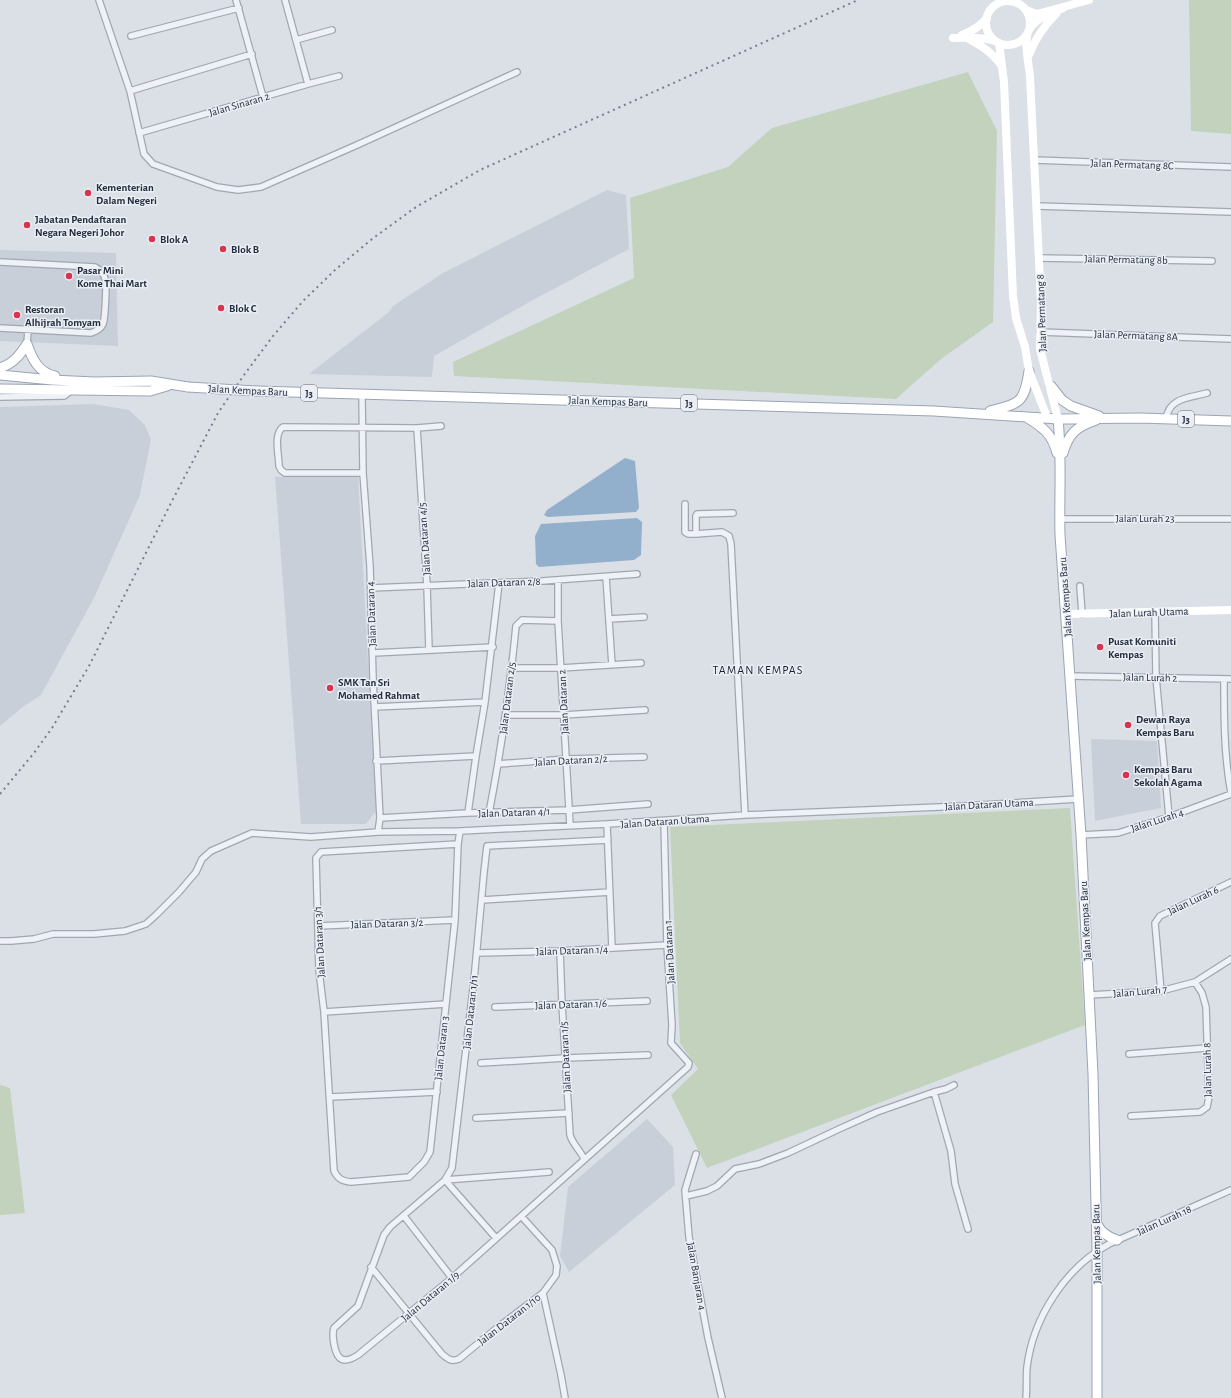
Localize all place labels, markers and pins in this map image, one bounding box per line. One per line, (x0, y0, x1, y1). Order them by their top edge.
place label: Kementerian Dalam Negeri (96, 182, 157, 206)
marker: Kementerian Dalam Negeri (83, 188, 93, 198)
place label: Jabatan Pendaftaran Negara Negeri Johor (35, 214, 126, 238)
marker: Jabatan Pendaftaran Negara Negeri Johor (22, 220, 32, 230)
marker: Blok A (147, 234, 157, 244)
place label: Blok A (160, 234, 189, 245)
marker: Blok B (218, 244, 228, 254)
place label: Blok B (231, 244, 260, 255)
place label: Pasar Mini Kome Thai Mart (77, 265, 147, 289)
marker: Pasar Mini Kome Thai Mart (64, 271, 74, 281)
marker: Blok C (216, 303, 226, 313)
place label: Blok C (229, 303, 257, 314)
place label: Restoran Alhijrah Tomyam (25, 304, 101, 328)
marker: Restoran Alhijrah Tomyam (12, 310, 22, 320)
place label: Pusat Komuniti Kempas (1108, 636, 1176, 660)
marker: Pusat Komuniti Kempas (1095, 642, 1105, 652)
place label: SMK Tan Sri Mohamed Rahmat (338, 677, 420, 701)
marker: SMK Tan Sri Mohamed Rahmat (325, 683, 335, 693)
place label: Dewan Raya Kempas Baru (1136, 714, 1195, 738)
marker: Dewan Raya Kempas Baru (1123, 720, 1133, 730)
place label: Kempas Baru Sekolah Agama (1134, 764, 1203, 788)
marker: Kempas Baru Sekolah Agama (1121, 770, 1131, 780)

